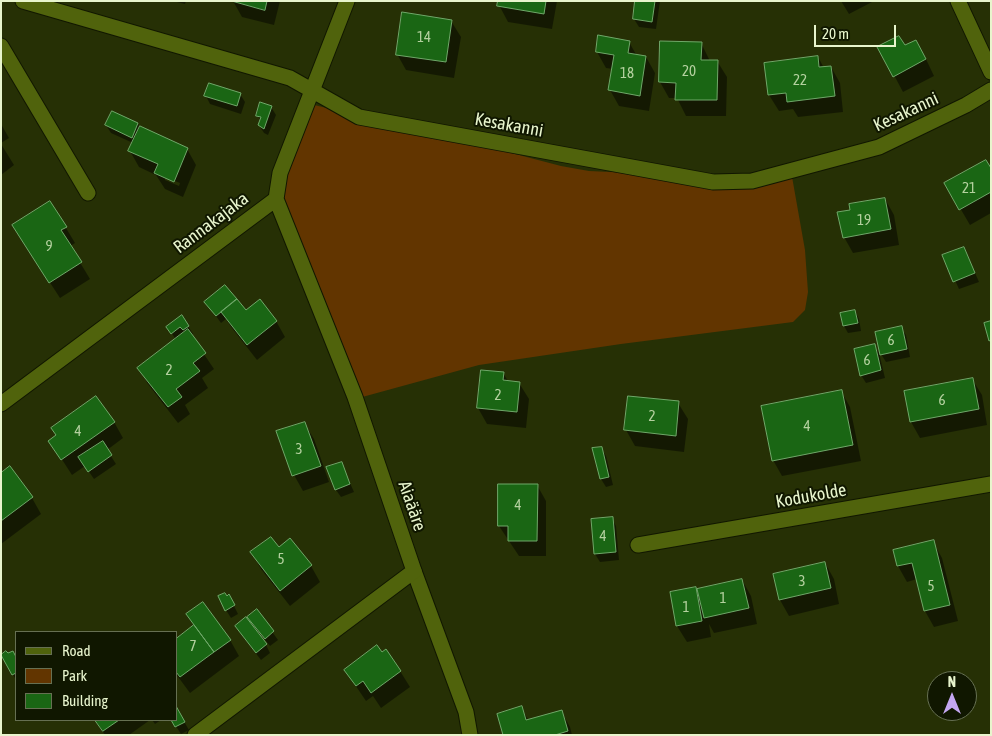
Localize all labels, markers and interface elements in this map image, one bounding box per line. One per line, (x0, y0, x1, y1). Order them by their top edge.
scale bar (817, 15, 900, 47)
text: 20 m (822, 25, 849, 42)
house number: 14 (417, 28, 431, 46)
house number: 20 (682, 62, 696, 80)
house number: 18 (620, 64, 634, 82)
house number: 22 (793, 71, 807, 89)
street label: Kesakanni (870, 88, 942, 136)
street label: Kesakanni (473, 108, 545, 142)
house number: 21 (962, 179, 976, 197)
street label: Rannakajaka (169, 188, 253, 258)
house number: 19 (857, 211, 871, 229)
house number: 9 (45, 237, 53, 255)
house number: 6 (887, 331, 895, 349)
house number: 6 (863, 351, 871, 369)
house number: 2 (165, 361, 173, 379)
house number: 2 (494, 386, 502, 404)
house number: 6 (938, 391, 946, 409)
house number: 2 (648, 407, 656, 425)
house number: 4 (803, 417, 811, 435)
house number: 4 (74, 422, 82, 440)
house number: 3 (295, 440, 303, 458)
street label: Aiaääre (393, 478, 431, 534)
street label: Kodukolde (774, 479, 848, 513)
house number: 4 (514, 496, 522, 514)
house number: 4 (599, 527, 607, 545)
house number: 5 (277, 550, 285, 568)
house number: 3 (798, 572, 806, 590)
house number: 5 (927, 577, 935, 595)
house number: 1 (719, 589, 727, 607)
house number: 1 (682, 598, 690, 616)
legend (15, 631, 178, 721)
house number: 7 (189, 637, 197, 655)
text: Road (62, 642, 91, 659)
text: Park (62, 667, 87, 684)
north arrow (927, 671, 977, 721)
text: N (948, 674, 956, 690)
text: Building (62, 692, 108, 709)

